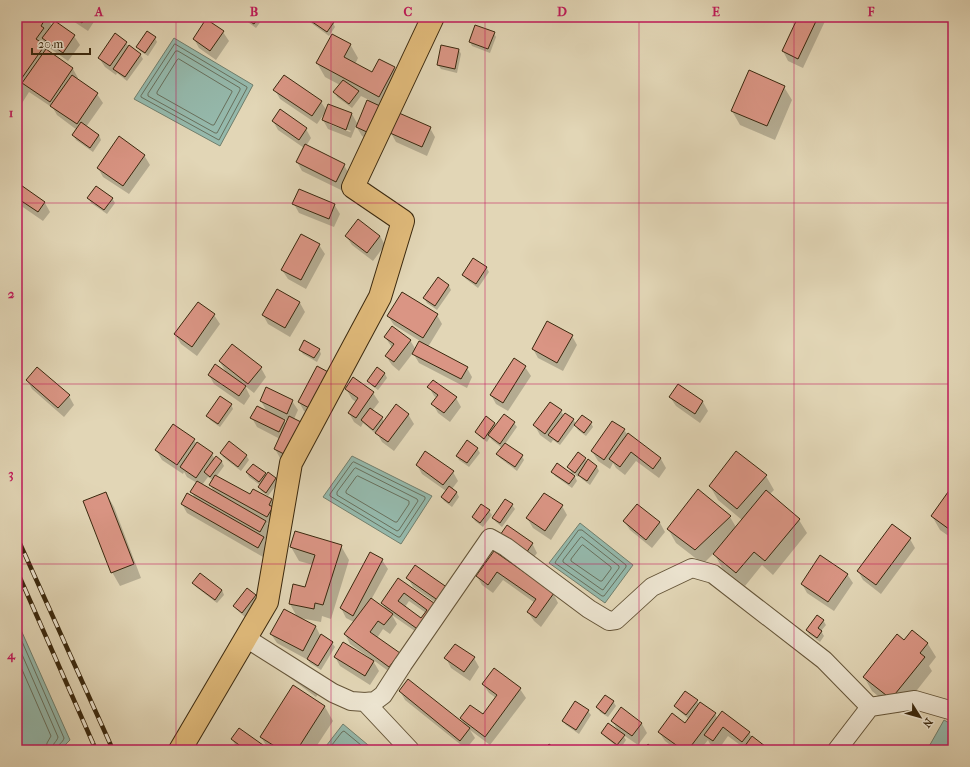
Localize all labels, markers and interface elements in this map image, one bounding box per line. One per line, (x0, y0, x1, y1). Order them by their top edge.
text: A (94, 4, 104, 19)
text: B (250, 4, 259, 19)
text: C (404, 4, 413, 19)
text: D (557, 4, 567, 19)
text: E (712, 4, 720, 19)
text: F (867, 4, 875, 19)
scale bar (32, 30, 90, 56)
text: 20 m (38, 37, 63, 51)
text: 1 (9, 105, 14, 120)
text: 2 (8, 286, 15, 301)
text: 3 (8, 466, 14, 482)
text: 4 (6, 647, 16, 663)
north arrow (900, 697, 940, 737)
text: N (919, 715, 935, 730)

